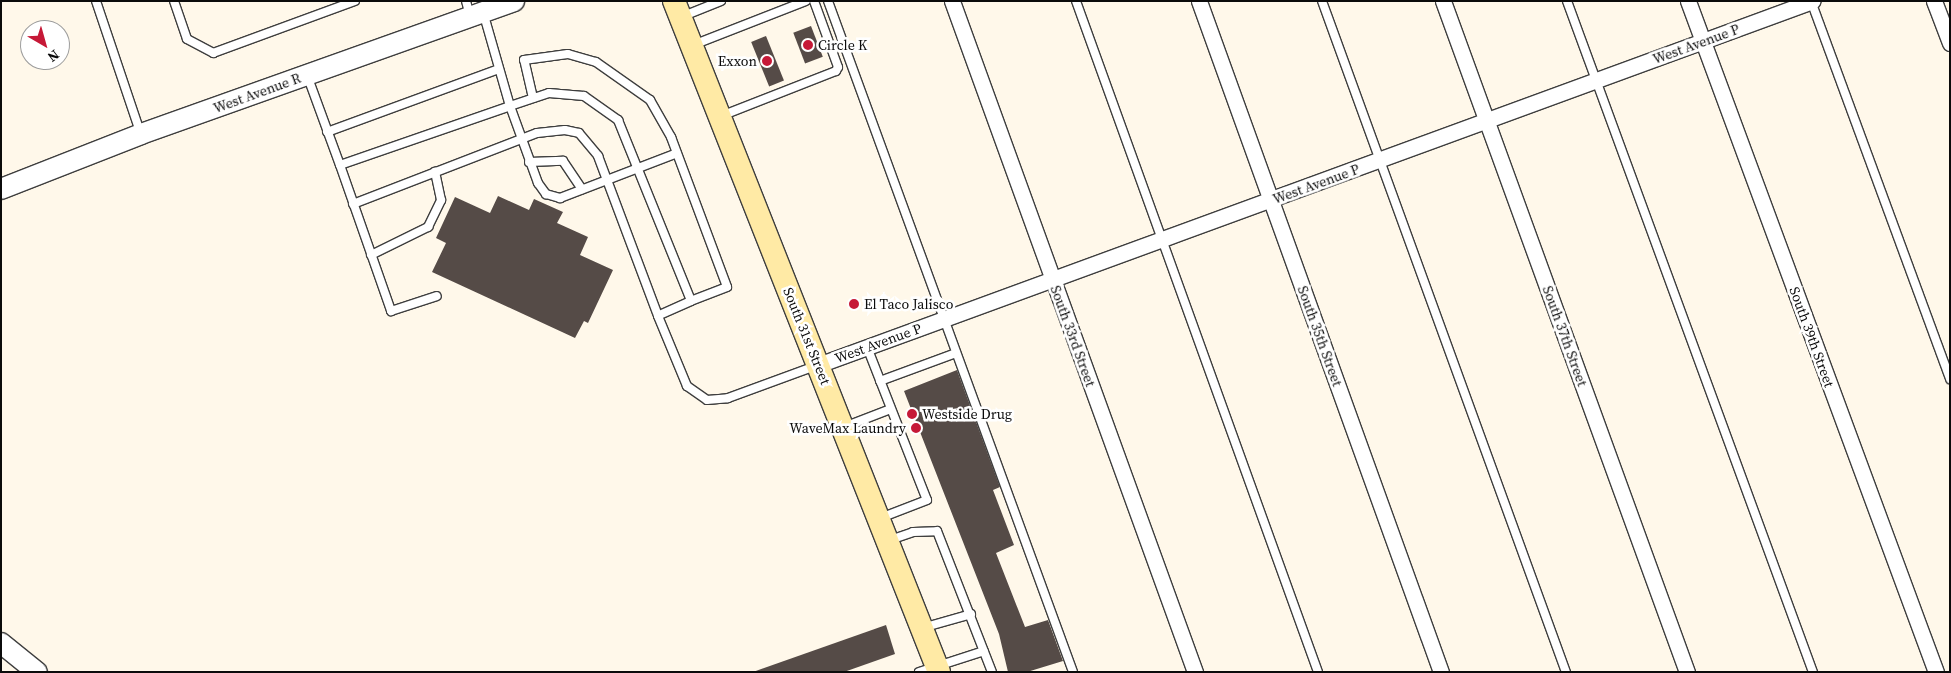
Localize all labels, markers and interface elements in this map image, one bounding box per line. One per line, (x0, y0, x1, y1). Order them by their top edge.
north arrow (20, 20, 70, 70)
street label: West Avenue P (1650, 21, 1742, 67)
place label: Circle K (818, 37, 867, 53)
marker: Circle K (802, 39, 814, 51)
text: N (43, 45, 64, 67)
place label: Exxon (718, 53, 757, 69)
marker: Exxon (761, 55, 773, 67)
street label: West Avenue R (211, 69, 303, 117)
street label: West Avenue P (1270, 161, 1362, 207)
street label: South 33rd Street (1047, 283, 1099, 389)
street label: South 35th Street (1294, 284, 1346, 388)
street label: South 37th Street (1539, 284, 1591, 388)
street label: South 31st Street (780, 285, 834, 387)
street label: South 39th Street (1786, 285, 1838, 389)
place label: El Taco Jalisco (864, 296, 954, 312)
marker: El Taco Jalisco (848, 298, 860, 310)
street label: West Avenue P (832, 320, 924, 366)
place label: Westside Drug (922, 406, 1012, 422)
marker: Westside Drug (906, 408, 918, 420)
place label: WaveMax Laundry (789, 420, 906, 436)
marker: WaveMax Laundry (910, 422, 922, 434)

